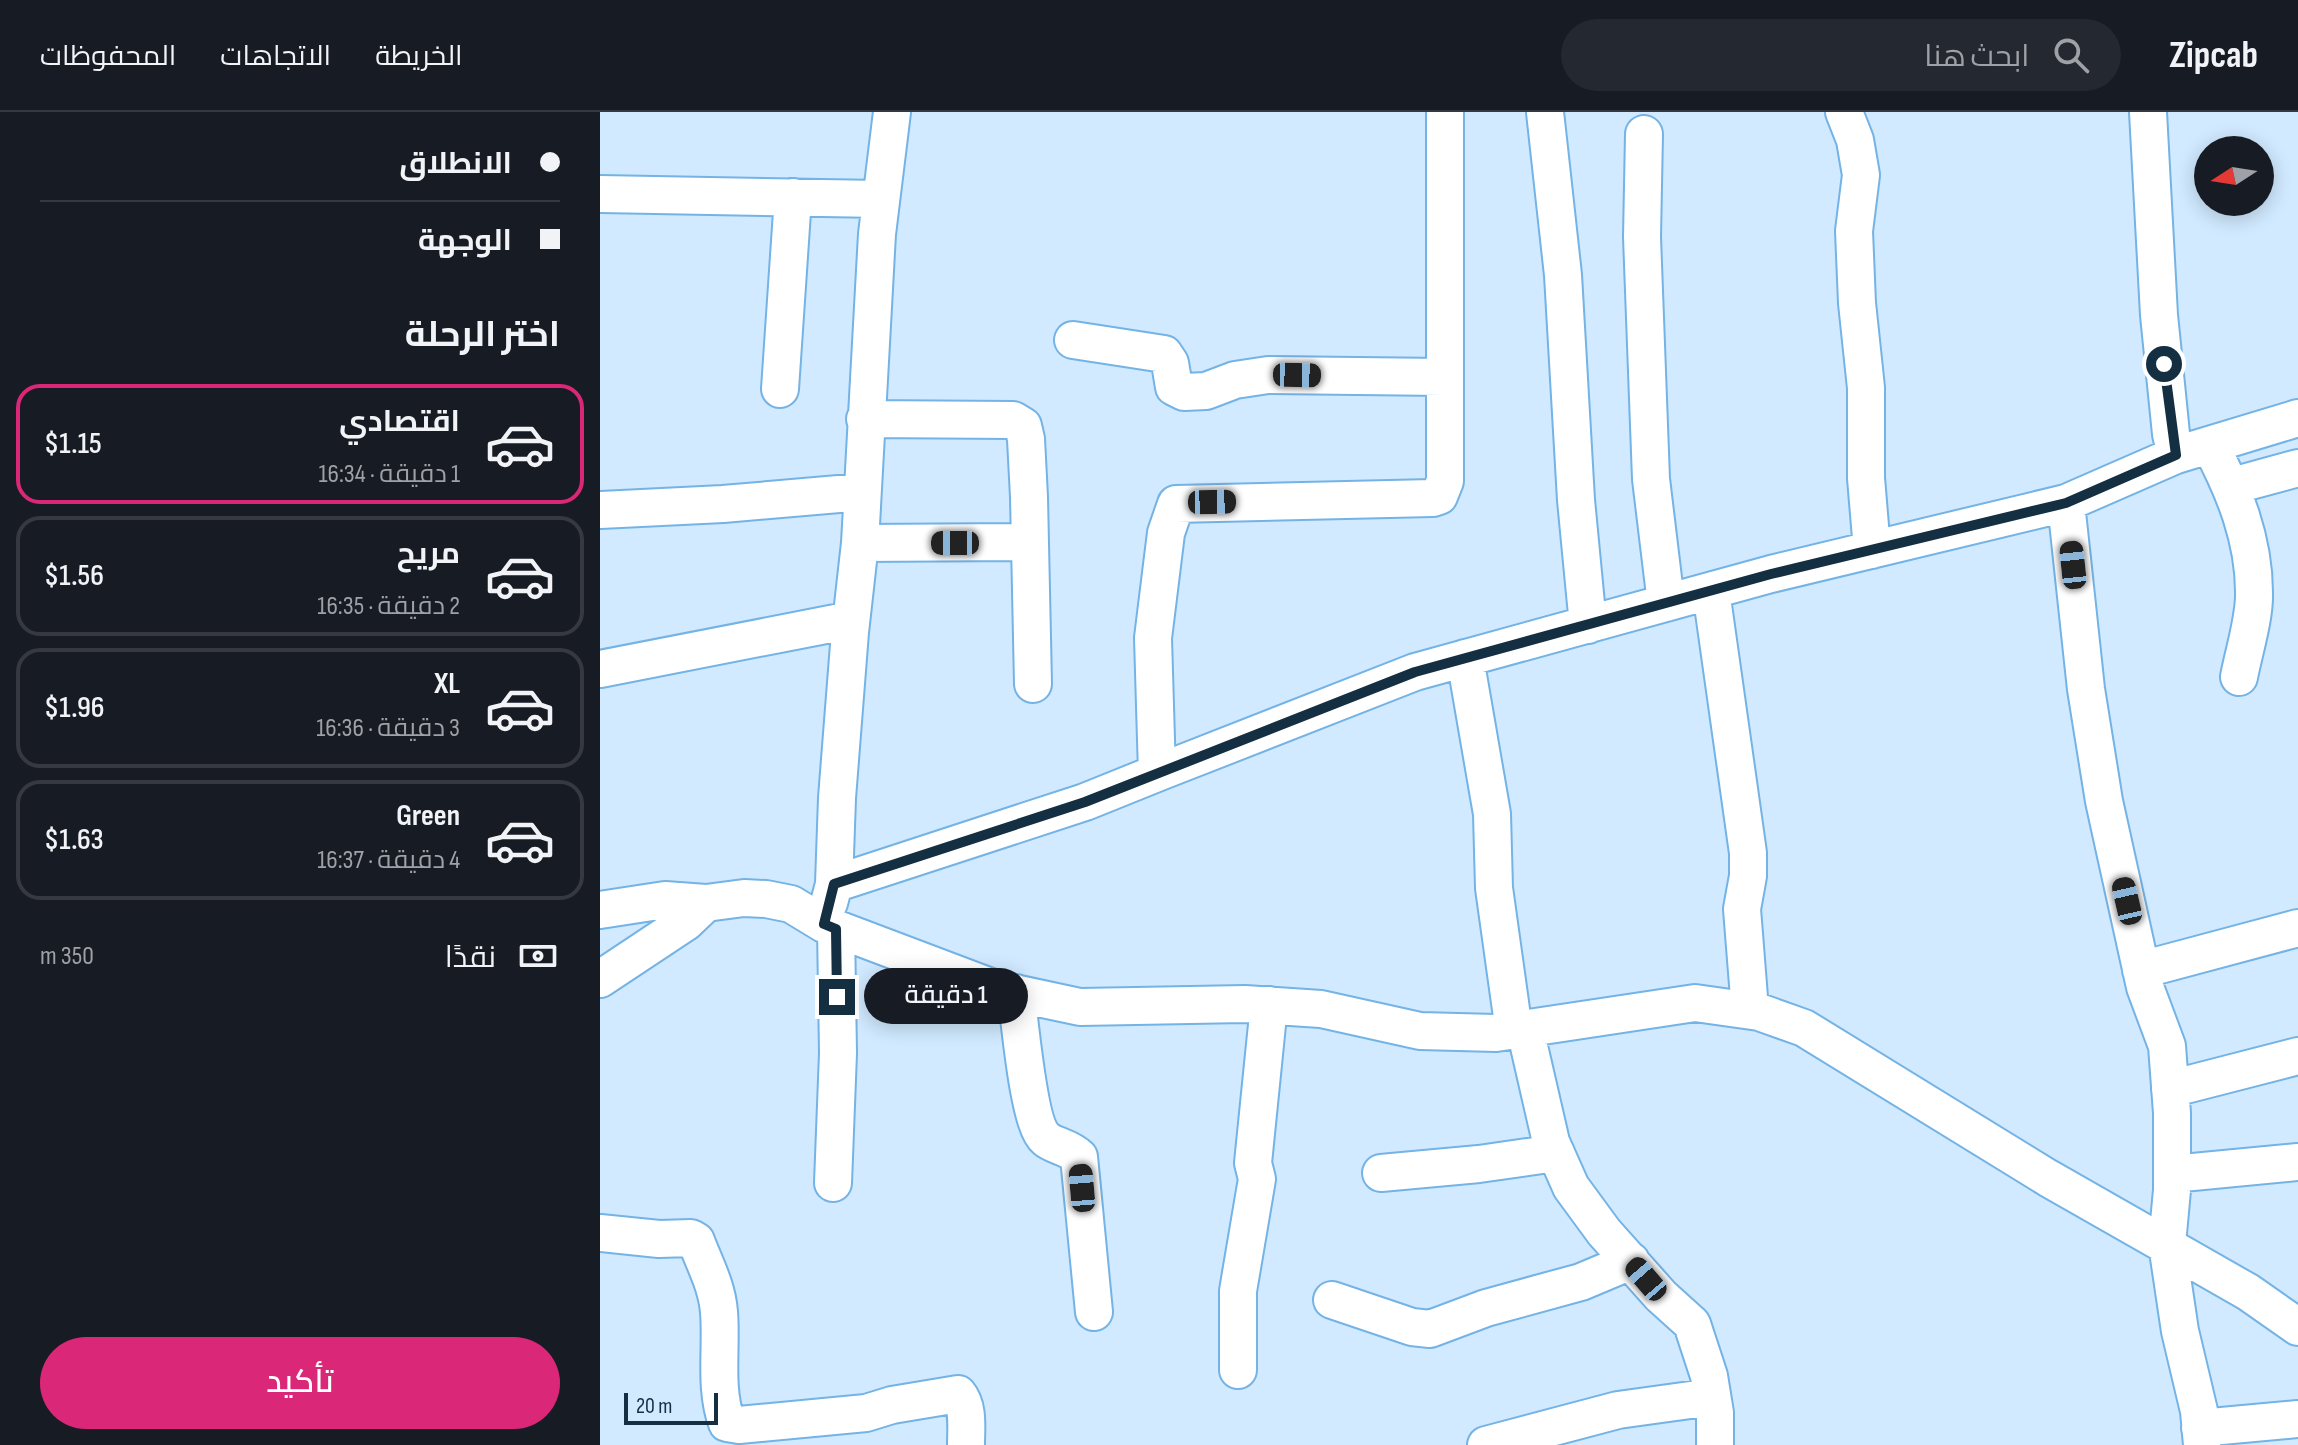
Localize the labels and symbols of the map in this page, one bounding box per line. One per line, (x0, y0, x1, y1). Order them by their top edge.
north arrow (2194, 136, 2274, 216)
route start (2146, 346, 2182, 382)
car (1273, 363, 1321, 387)
car (1188, 490, 1236, 514)
car (931, 531, 979, 555)
car (2059, 540, 2087, 590)
car (2110, 875, 2144, 927)
callout: 1 دقيقة (865, 969, 1029, 1025)
route end (819, 979, 855, 1015)
car (1068, 1163, 1096, 1213)
car (1621, 1253, 1671, 1305)
scale bar (624, 1389, 718, 1425)

